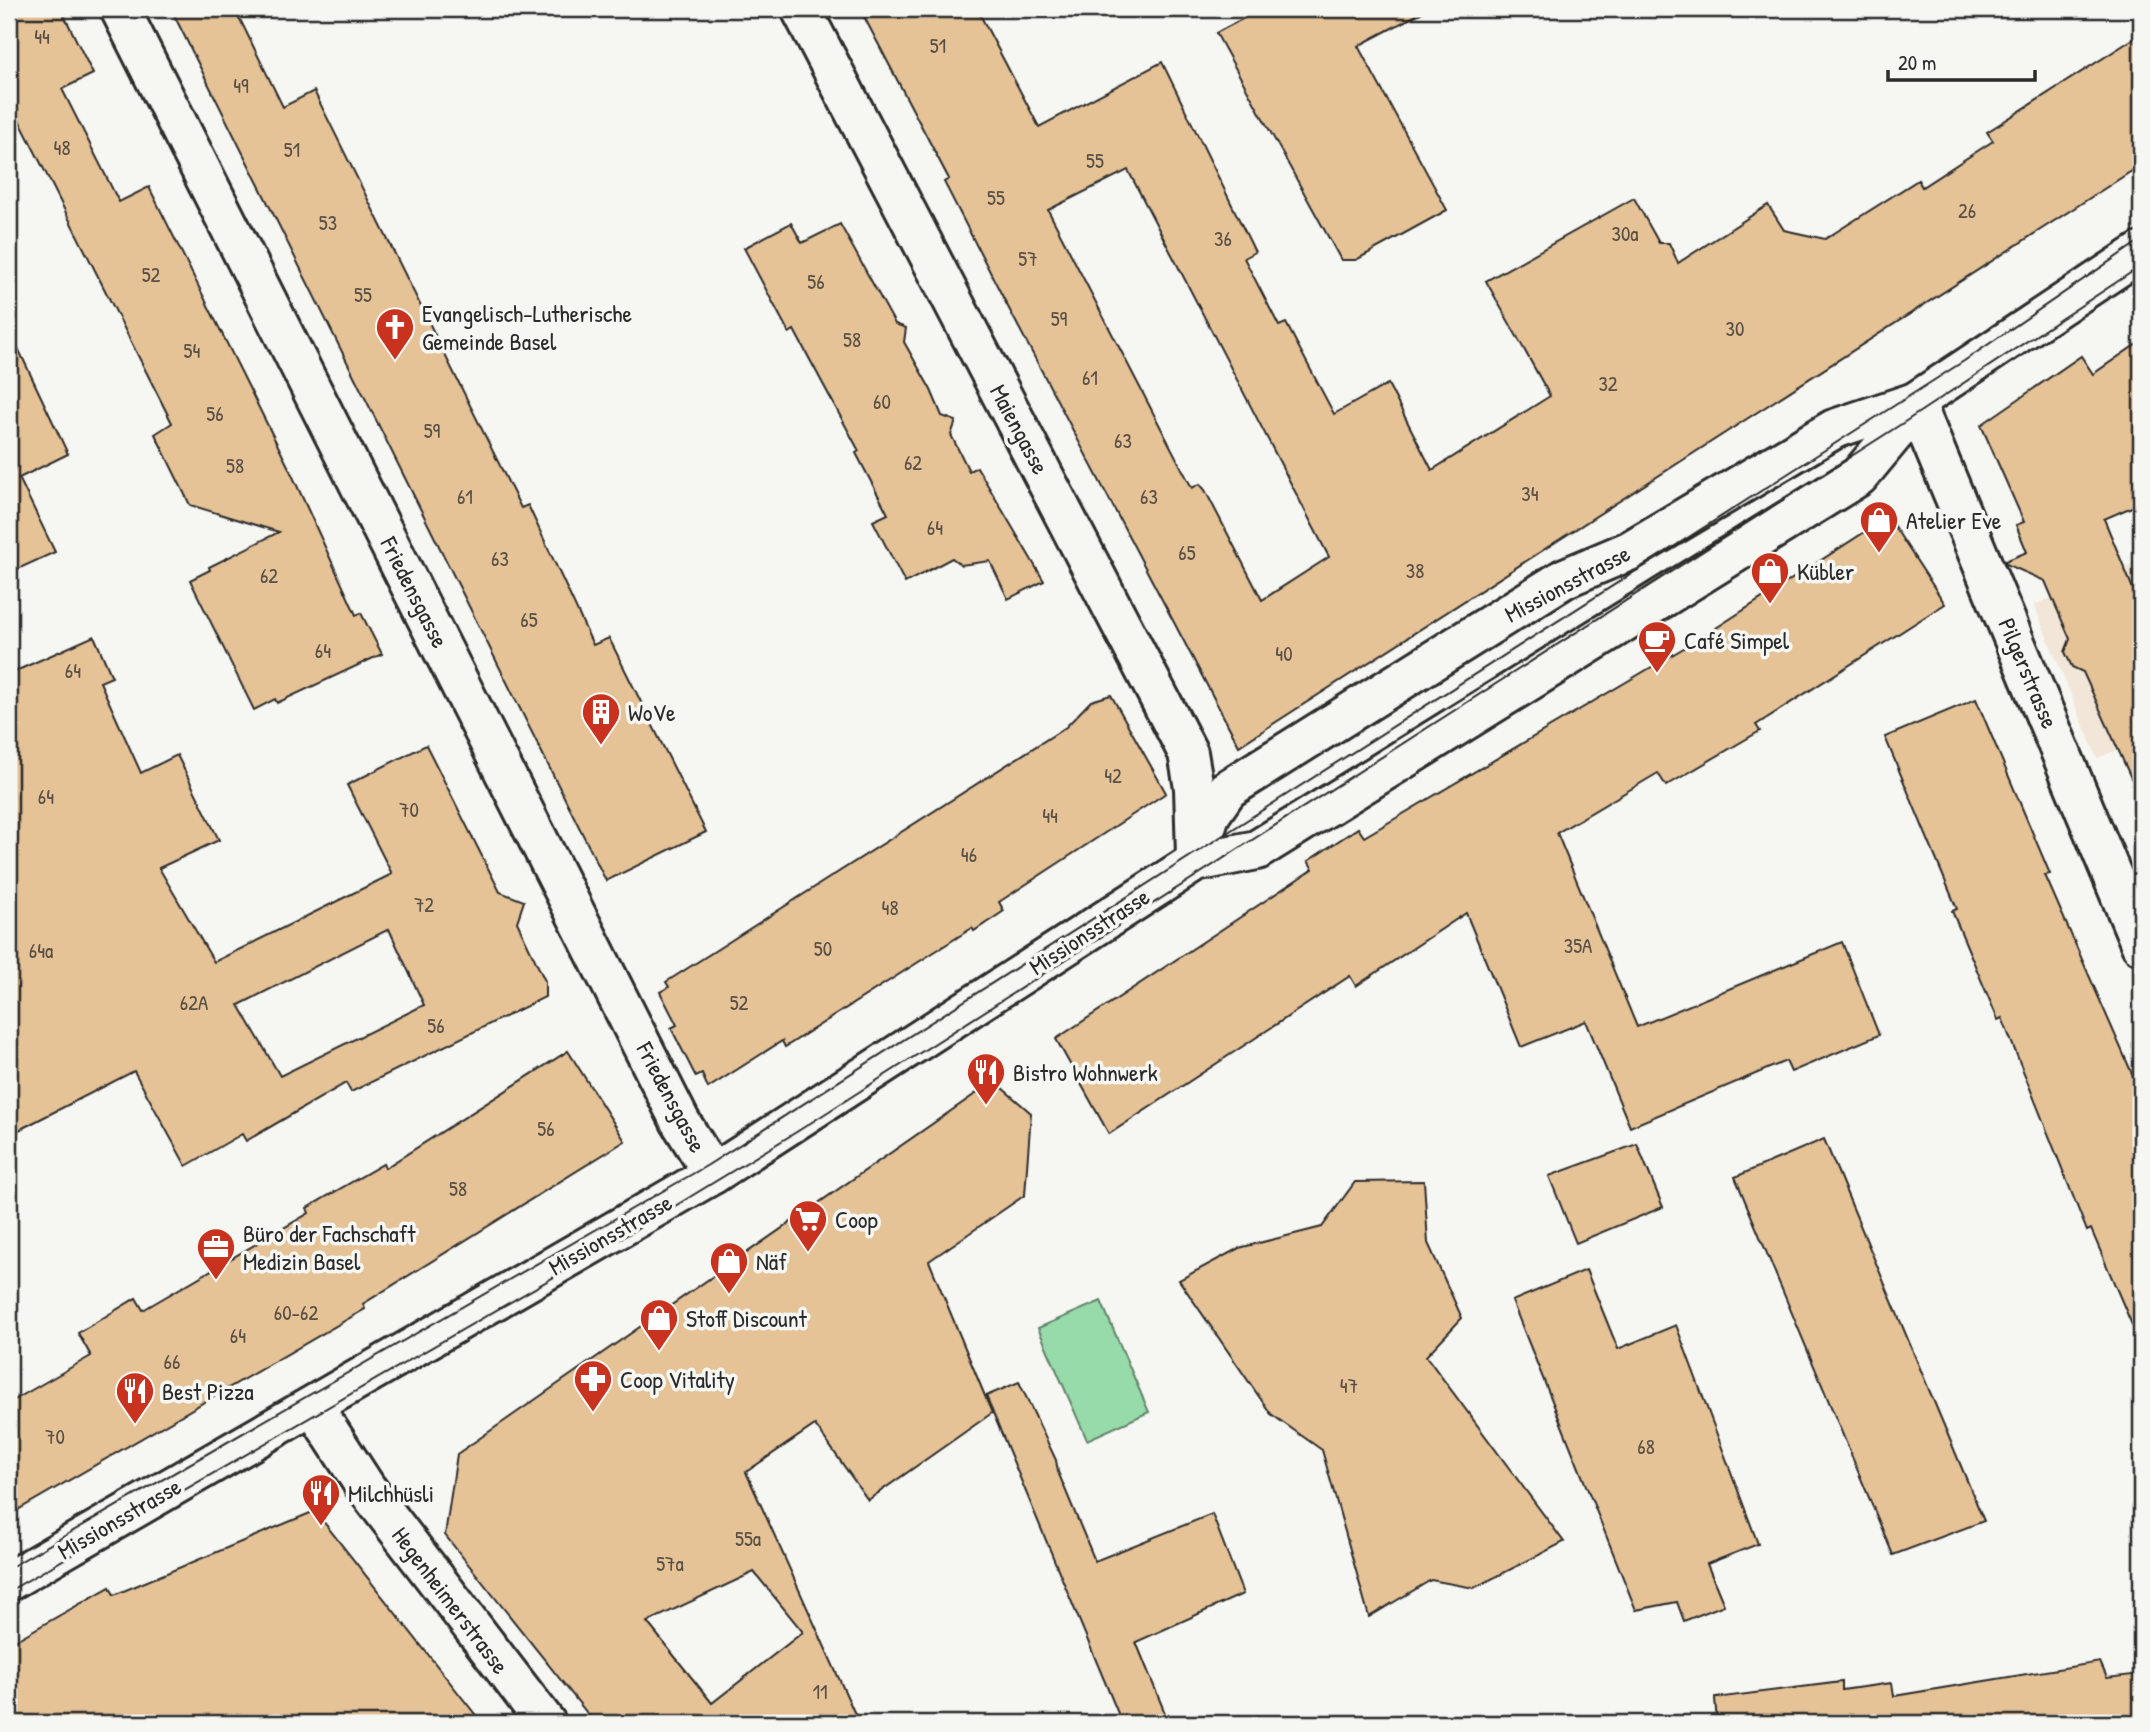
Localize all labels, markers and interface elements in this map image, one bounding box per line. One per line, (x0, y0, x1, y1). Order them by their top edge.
house number: 44 (34, 22, 50, 51)
house number: 51 (930, 31, 946, 60)
scale bar (1888, 38, 2035, 82)
text: 20 m (1898, 48, 1936, 77)
house number: 49 (233, 71, 249, 100)
house number: 48 (54, 133, 70, 162)
house number: 51 (284, 135, 300, 164)
house number: 55 (1086, 146, 1104, 175)
house number: 55 (987, 183, 1005, 212)
house number: 26 (1958, 196, 1976, 225)
house number: 53 (319, 208, 337, 237)
house number: 30a (1611, 219, 1639, 248)
house number: 36 (1214, 224, 1232, 253)
house number: 57 (1018, 244, 1038, 273)
house number: 52 (142, 260, 161, 289)
house number: 56 (807, 267, 825, 296)
house number: 55 (354, 280, 372, 309)
place label: Evangelisch-Lutherische Gemeinde Basel (422, 297, 632, 357)
house number: 59 (1051, 304, 1068, 333)
church icon: Evangelisch-Lutherische Gemeinde Basel (374, 306, 416, 361)
house number: 30 (1726, 314, 1744, 343)
house number: 58 (843, 325, 861, 354)
house number: 54 (184, 336, 201, 365)
house number: 61 (1082, 363, 1098, 392)
house number: 32 (1598, 369, 1618, 398)
street label: Maiengasse (983, 378, 1057, 480)
house number: 60 (873, 387, 891, 416)
house number: 56 (206, 399, 224, 428)
house number: 59 (424, 416, 441, 445)
house number: 63 (1114, 426, 1132, 455)
house number: 62 (904, 448, 922, 477)
house number: 58 (226, 451, 244, 480)
house number: 34 (1521, 479, 1539, 508)
house number: 61 (457, 482, 473, 511)
house number: 63 (1140, 482, 1158, 511)
shop icon: Atelier Eve (1858, 499, 1900, 554)
place label: Atelier Eve (1906, 504, 2002, 536)
house number: 64 (927, 513, 943, 542)
street label: Friedensgasse (373, 530, 457, 653)
street label: Missionsstrasse (1499, 536, 1636, 629)
house number: 65 (1178, 538, 1196, 567)
house number: 63 (491, 544, 509, 573)
shop icon: Kübler (1749, 550, 1791, 605)
place label: Kübler (1797, 555, 1854, 587)
house number: 38 (1406, 556, 1424, 585)
house number: 62 (260, 561, 278, 590)
house number: 65 (520, 605, 538, 634)
street label: Pilgerstrasse (1991, 613, 2067, 733)
cafe icon: Café Simpel (1636, 619, 1678, 674)
place label: Café Simpel (1684, 624, 1790, 656)
house number: 64 (315, 636, 331, 665)
house number: 40 (1275, 639, 1293, 668)
house number: 64 (65, 656, 81, 685)
building icon: WoVe (580, 691, 622, 746)
place label: WoVe (628, 696, 676, 728)
house number: 42 (1104, 761, 1122, 790)
house number: 64 (38, 782, 54, 811)
house number: 70 (399, 795, 419, 824)
house number: 44 (1042, 801, 1058, 830)
house number: 46 (961, 840, 977, 869)
street label: Missionsstrasse (1023, 880, 1156, 982)
house number: 72 (414, 890, 434, 919)
house number: 48 (882, 893, 898, 922)
house number: 35A (1564, 931, 1592, 960)
house number: 50 (814, 934, 832, 963)
house number: 64a (29, 936, 53, 965)
house number: 62A (180, 988, 208, 1017)
house number: 52 (730, 988, 749, 1017)
house number: 56 (427, 1011, 445, 1040)
street label: Friedensgasse (629, 1035, 715, 1158)
restaurant icon: Bistro Wohnwerk (965, 1051, 1007, 1106)
place label: Bistro Wohnwerk (1013, 1056, 1158, 1088)
house number: 56 (537, 1114, 555, 1143)
house number: 58 (449, 1174, 467, 1203)
street label: Missionsstrasse (542, 1186, 678, 1282)
supermarket icon: Coop (787, 1198, 829, 1253)
place label: Coop (835, 1203, 878, 1235)
place label: Büro der Fachschaft Medizin Basel (243, 1217, 416, 1277)
office icon: Büro der Fachschaft Medizin Basel (195, 1226, 237, 1281)
shop icon: Näf (708, 1240, 750, 1295)
place label: Näf (756, 1245, 787, 1277)
shop icon: Stoff Discount (638, 1297, 680, 1352)
house number: 60-62 (274, 1298, 318, 1327)
place label: Stoff Discount (686, 1302, 808, 1334)
house number: 64 (230, 1321, 246, 1350)
house number: 66 (164, 1347, 180, 1376)
pharmacy icon: Coop Vitality (572, 1358, 614, 1413)
place label: Coop Vitality (620, 1363, 735, 1395)
restaurant icon: Best Pizza (114, 1370, 156, 1425)
house number: 47 (1340, 1371, 1358, 1400)
place label: Best Pizza (162, 1375, 254, 1407)
house number: 70 (45, 1422, 65, 1451)
house number: 68 (1637, 1432, 1655, 1461)
street label: Missionsstrasse (51, 1470, 187, 1566)
restaurant icon: Milchhüsli (300, 1472, 342, 1527)
place label: Milchhüsli (348, 1477, 434, 1509)
street label: Hegenheimerstrasse (385, 1520, 517, 1680)
house number: 55a (735, 1524, 761, 1553)
house number: 57a (656, 1549, 684, 1578)
house number: 11 (812, 1677, 828, 1706)

